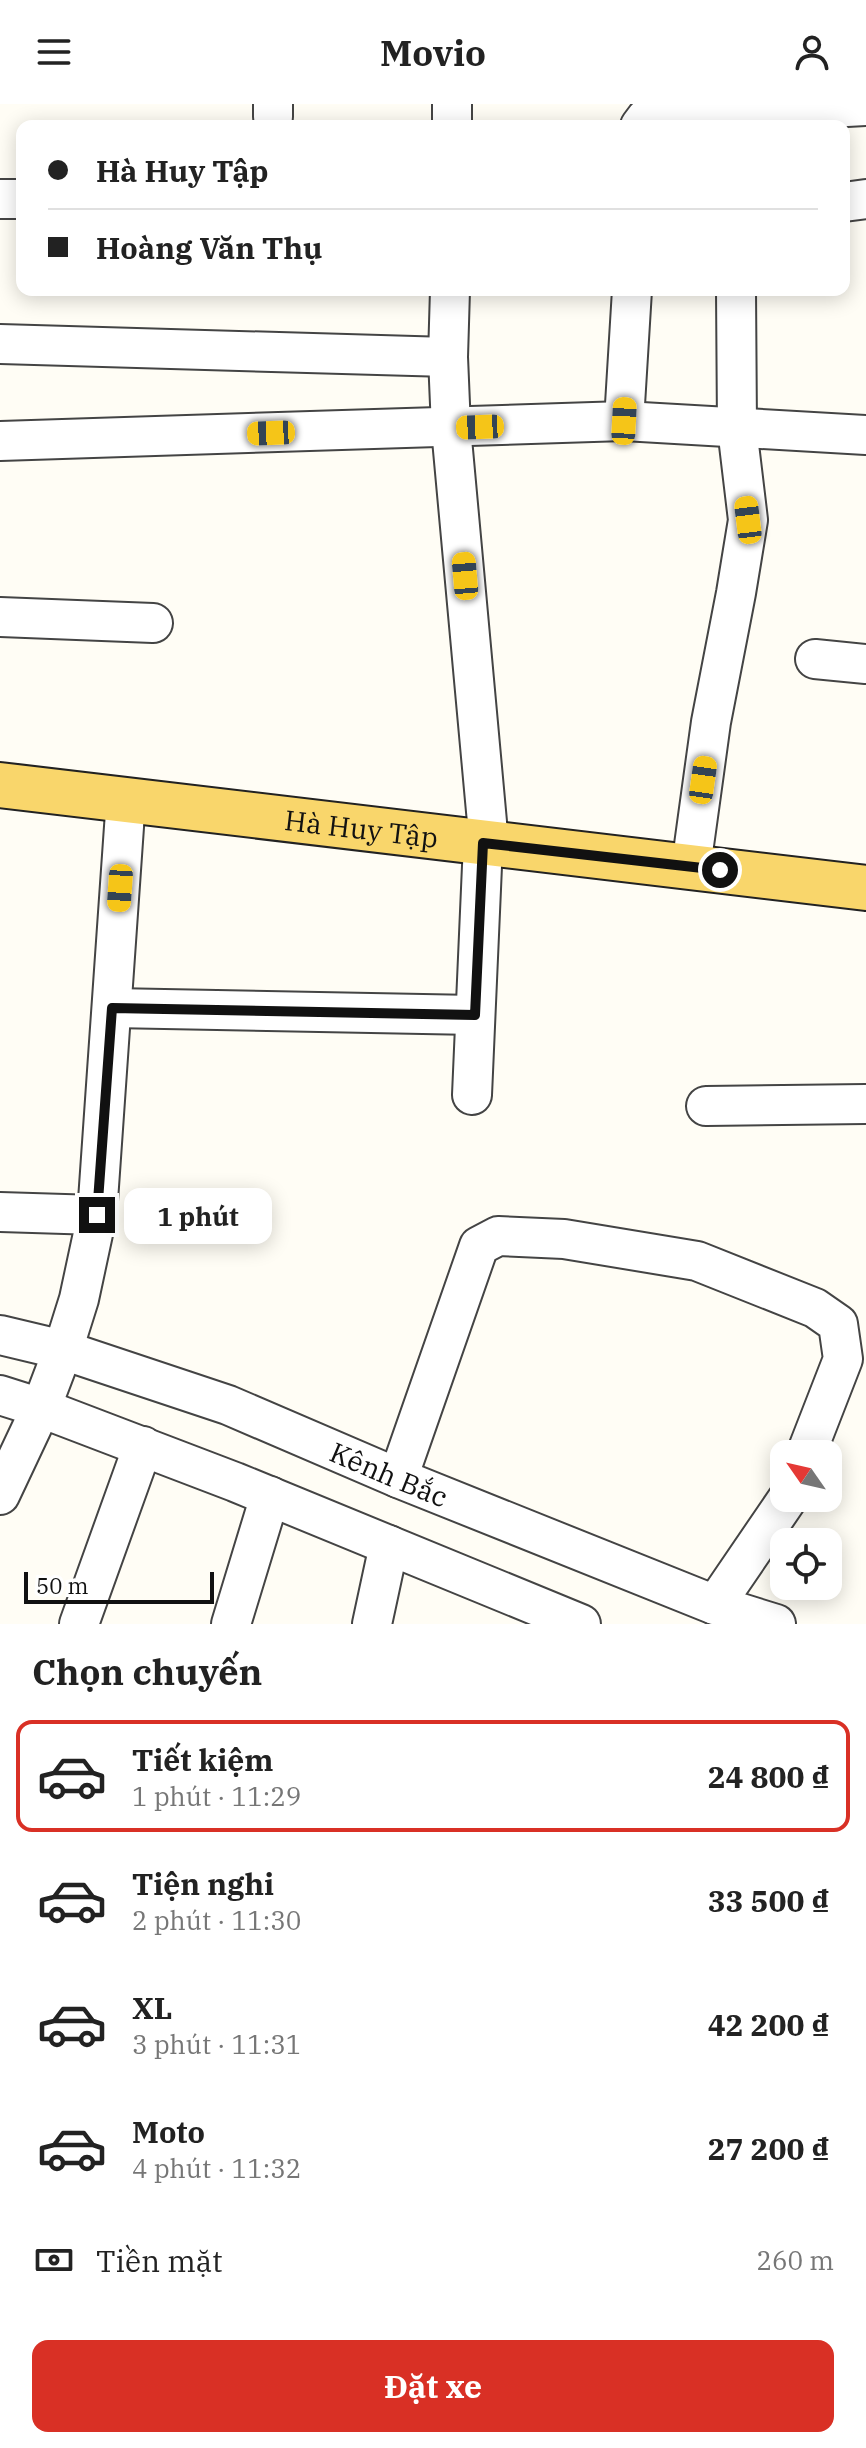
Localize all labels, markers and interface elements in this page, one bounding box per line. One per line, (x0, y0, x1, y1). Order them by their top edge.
text: Movio (380, 29, 486, 76)
icon: menu (32, 30, 76, 74)
icon: person (790, 30, 834, 74)
text: Hà Huy Tập (96, 151, 269, 190)
text: Hoàng Văn Thụ (96, 228, 323, 267)
car (611, 396, 637, 446)
car (456, 414, 504, 440)
car (247, 420, 295, 446)
car (733, 495, 763, 545)
car (451, 551, 479, 601)
car (688, 755, 718, 805)
street label: Hà Huy Tập (283, 801, 440, 855)
route start (702, 852, 738, 888)
car (106, 863, 134, 913)
callout: 1 phút (125, 1187, 273, 1243)
route end (79, 1197, 115, 1233)
text: 1 phút (157, 1199, 239, 1233)
street label: Kênh Bắc (325, 1433, 454, 1515)
north arrow (770, 1440, 842, 1512)
map controls (770, 1440, 842, 1600)
button: locate (770, 1528, 842, 1600)
scale bar (24, 1568, 214, 1604)
text: 50 m (36, 1571, 88, 1600)
text: Chọn chuyến (32, 1648, 262, 1695)
icon: car (36, 1740, 108, 1812)
text: Tiết kiệm (132, 1740, 273, 1779)
text: 24 800 ₫ (708, 1757, 830, 1796)
text: 1 phút · 11:29 (132, 1779, 301, 1813)
icon: car (36, 1864, 108, 1936)
text: Tiện nghi (132, 1864, 274, 1903)
text: 33 500 ₫ (708, 1881, 830, 1920)
text: 2 phút · 11:30 (132, 1903, 301, 1937)
icon: car (36, 1988, 108, 2060)
text: XL (132, 1988, 172, 2027)
text: 42 200 ₫ (708, 2005, 830, 2044)
text: 3 phút · 11:31 (132, 2027, 301, 2061)
icon: car (36, 2112, 108, 2184)
text: Moto (132, 2112, 205, 2151)
text: 27 200 ₫ (708, 2129, 830, 2168)
text: 4 phút · 11:32 (132, 2151, 301, 2185)
icon: cash (32, 2238, 76, 2282)
text: Tiền mặt (96, 2241, 222, 2280)
text: 260 m (756, 2243, 834, 2277)
button: Đặt xe (32, 2340, 834, 2432)

